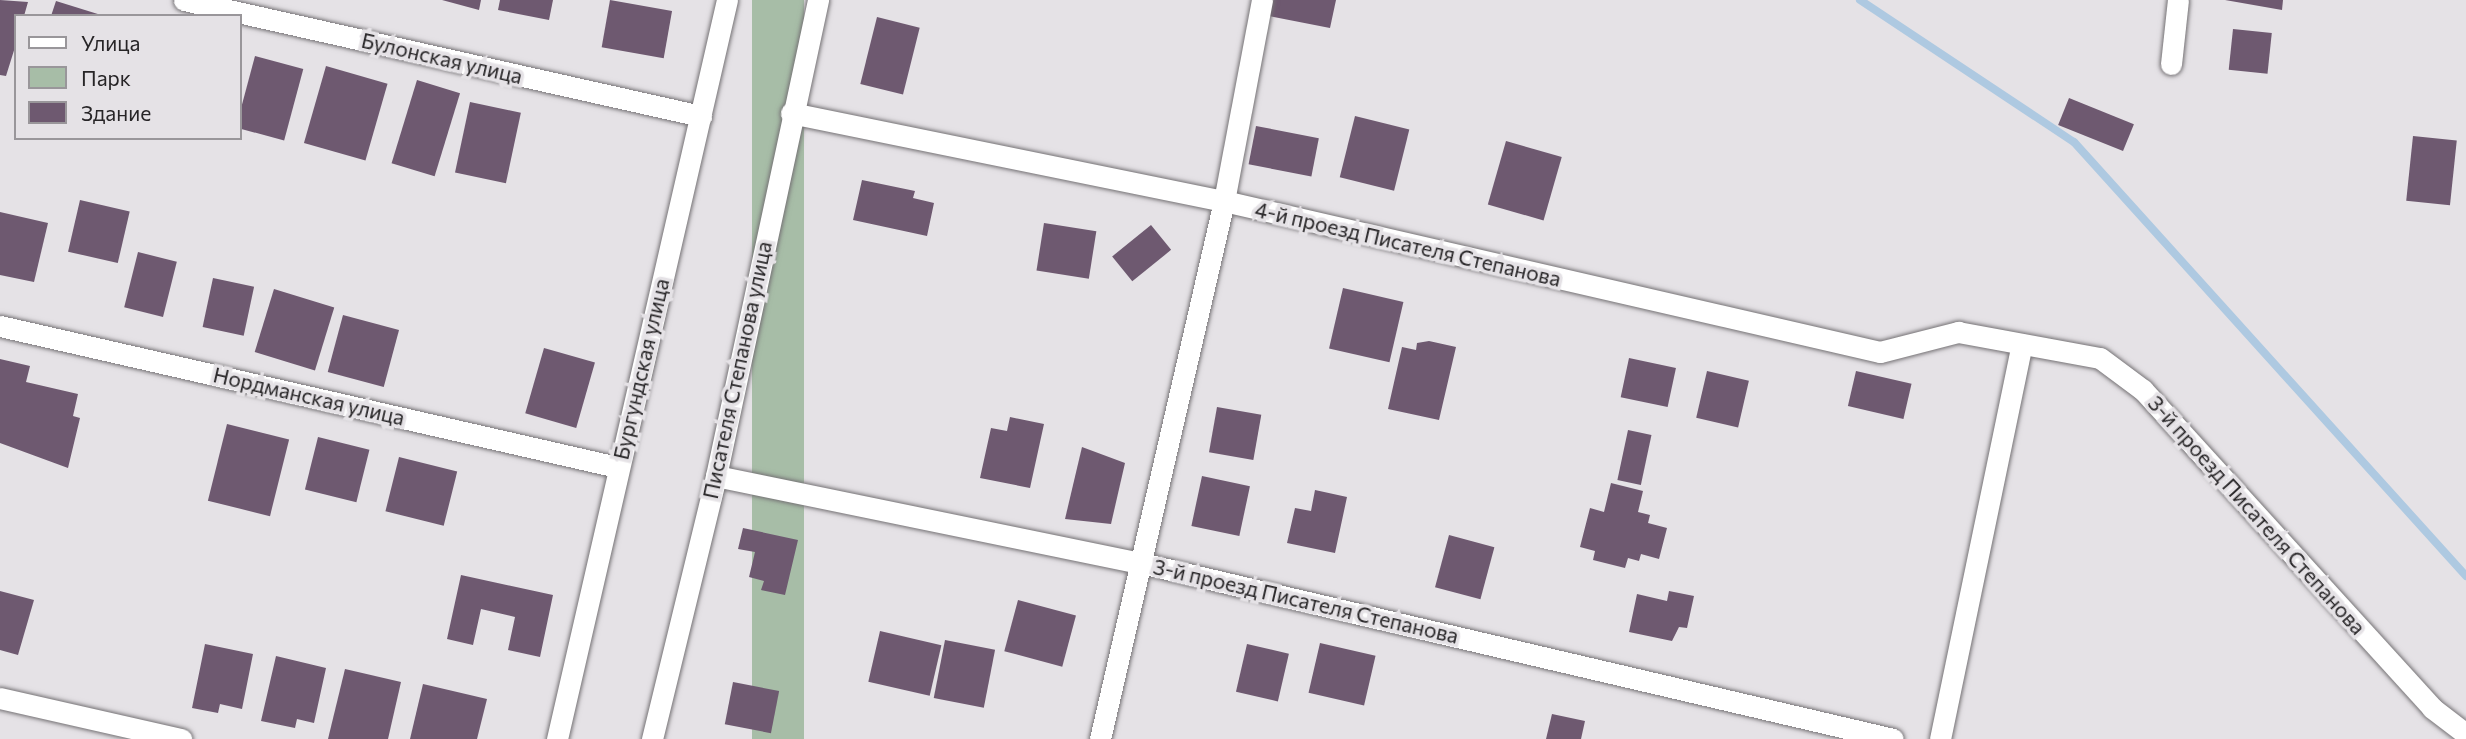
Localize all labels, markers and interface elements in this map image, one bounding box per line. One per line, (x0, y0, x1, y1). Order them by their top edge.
legend (14, 14, 242, 140)
street label: Булонская улица (359, 27, 525, 89)
text: Улица (81, 30, 140, 55)
text: Парк (81, 65, 131, 90)
text: Здание (81, 100, 151, 125)
street label: 4-й проезд Писателя Степанова (1253, 197, 1563, 291)
street label: Писателя Степанова улица (697, 239, 777, 501)
street label: Бургундская улица (608, 276, 674, 462)
street label: Нордманская улица (211, 362, 407, 430)
street label: 3-й проезд Писателя Степанова (2143, 390, 2371, 640)
street label: 3-й проезд Писателя Степанова (1151, 554, 1461, 648)

